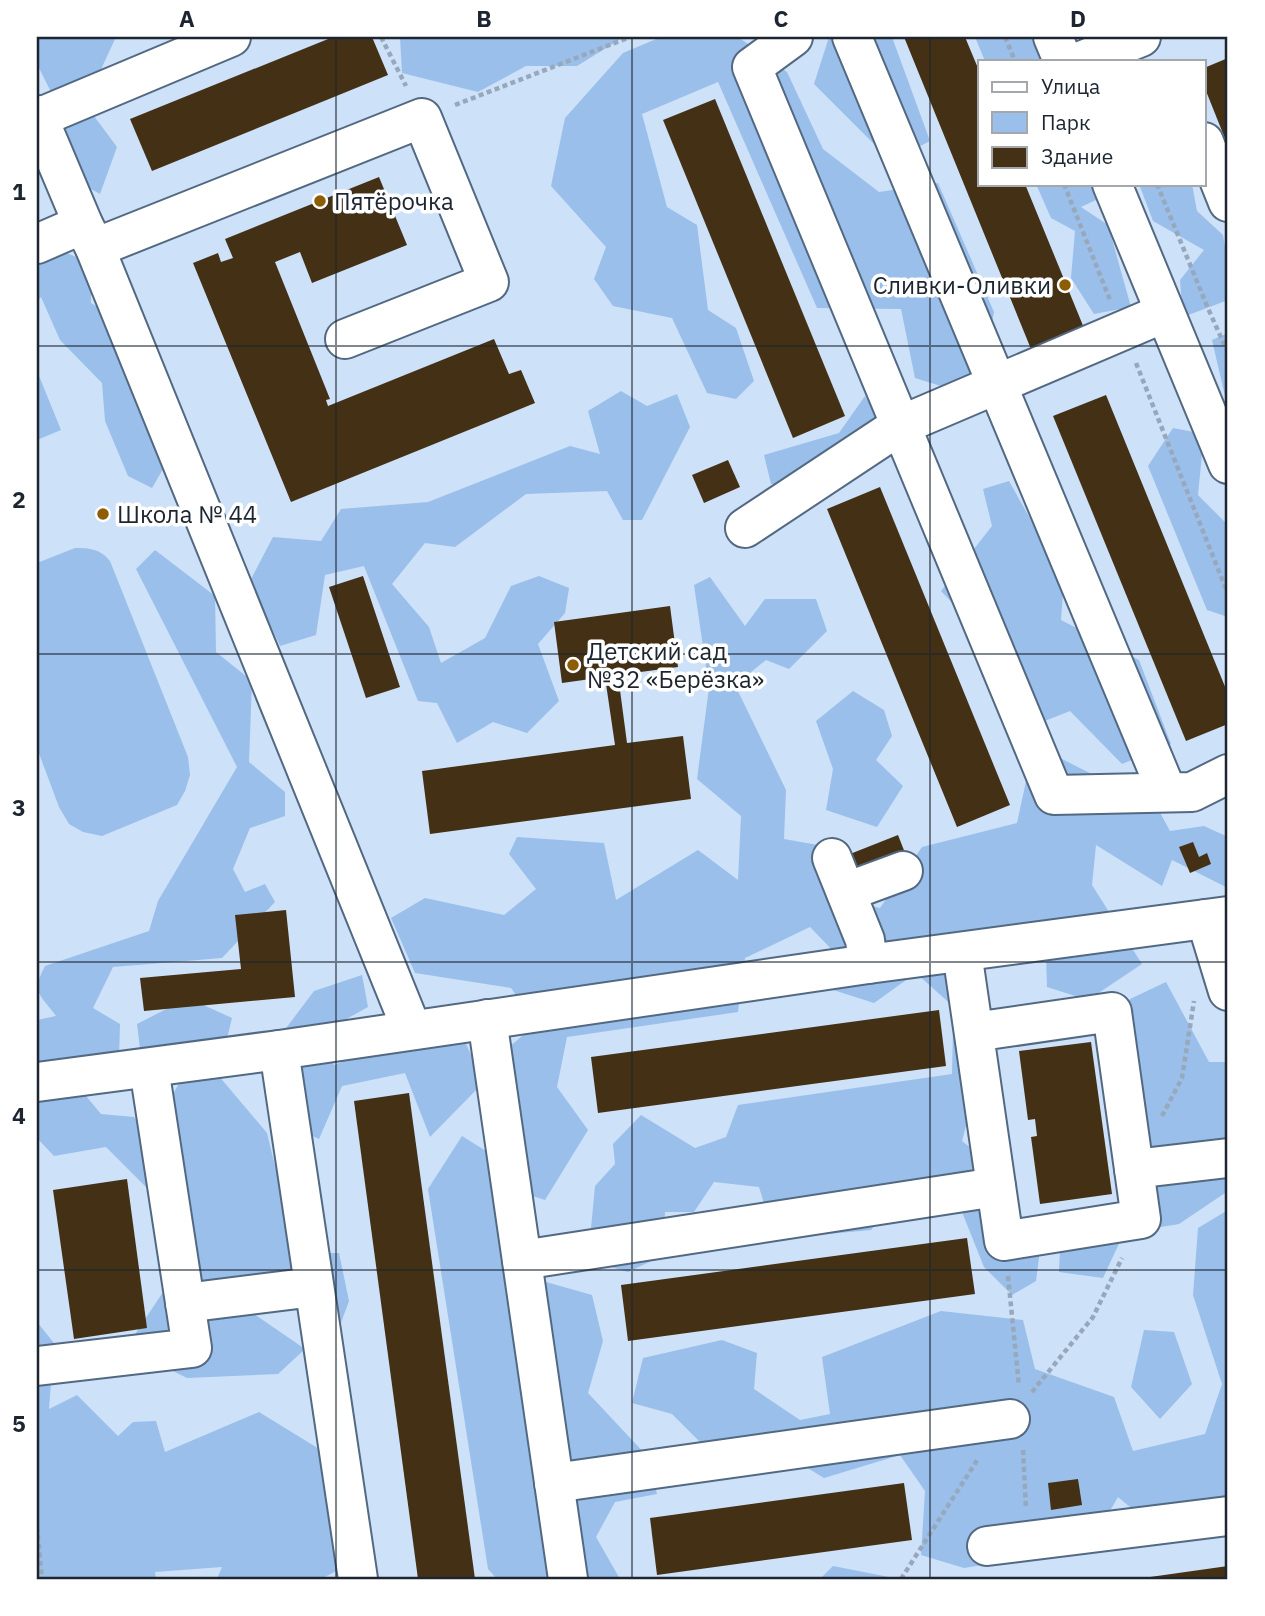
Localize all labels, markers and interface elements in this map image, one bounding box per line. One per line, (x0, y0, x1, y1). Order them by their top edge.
text: A (179, 3, 195, 33)
text: B (476, 3, 492, 33)
text: C (774, 3, 789, 33)
text: D (1070, 3, 1086, 33)
legend (978, 60, 1206, 186)
text: Улица (1041, 72, 1100, 100)
text: Парк (1041, 108, 1091, 136)
text: Здание (1041, 142, 1113, 170)
text: 1 (12, 176, 26, 206)
place label: Пятёрочка (334, 185, 454, 217)
marker: Пятёрочка (312, 193, 328, 209)
place label: Сливки-Оливки (873, 269, 1051, 301)
marker: Сливки-Оливки (1057, 277, 1073, 293)
text: 2 (12, 484, 26, 514)
place label: Школа № 44 (117, 498, 257, 530)
marker: Школа № 44 (95, 506, 111, 522)
place label: Детский сад №32 «Берёзка» (587, 635, 764, 695)
marker: Детский сад №32 «Берёзка» (565, 657, 581, 673)
text: 3 (12, 792, 26, 822)
text: 4 (12, 1100, 26, 1130)
text: 5 (12, 1408, 26, 1438)

